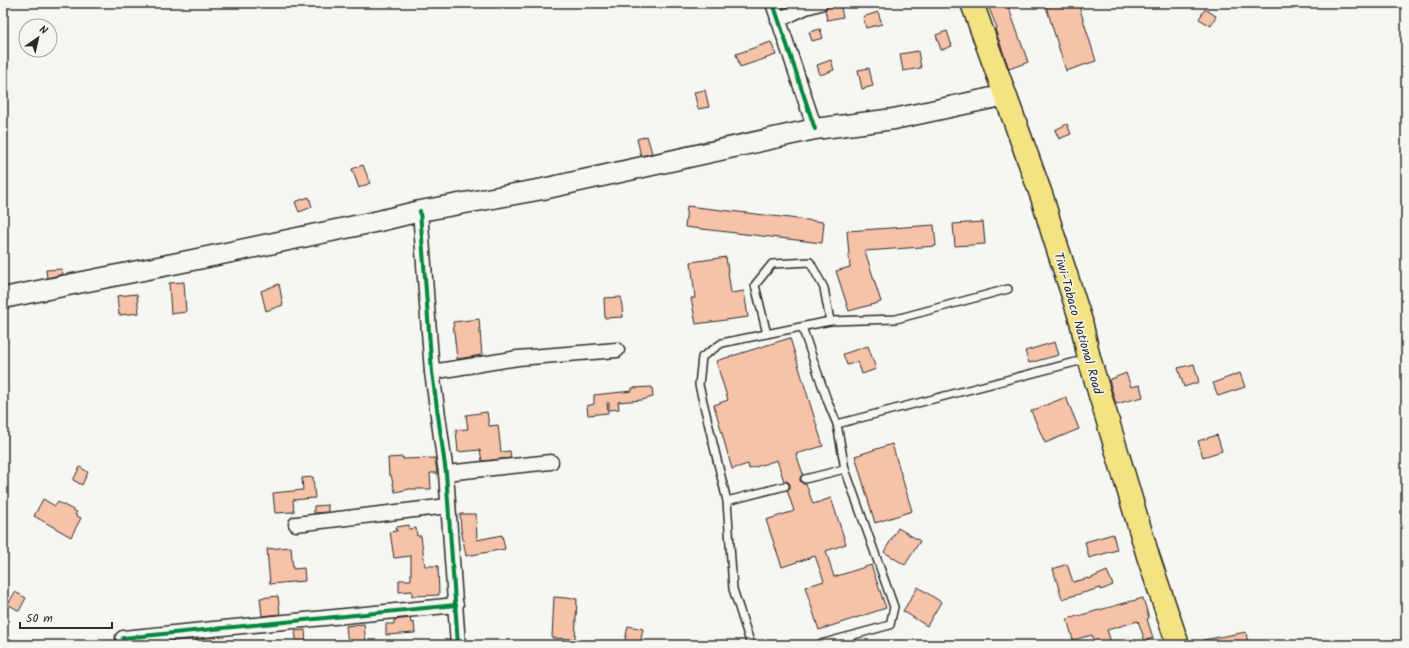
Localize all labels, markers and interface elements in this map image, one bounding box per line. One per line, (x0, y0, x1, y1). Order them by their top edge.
north arrow (18, 18, 58, 58)
text: N (35, 21, 51, 40)
street label: Tiwi-Tabaco National Road (1047, 250, 1108, 398)
scale bar (20, 604, 112, 630)
text: 50 m (26, 609, 53, 628)

